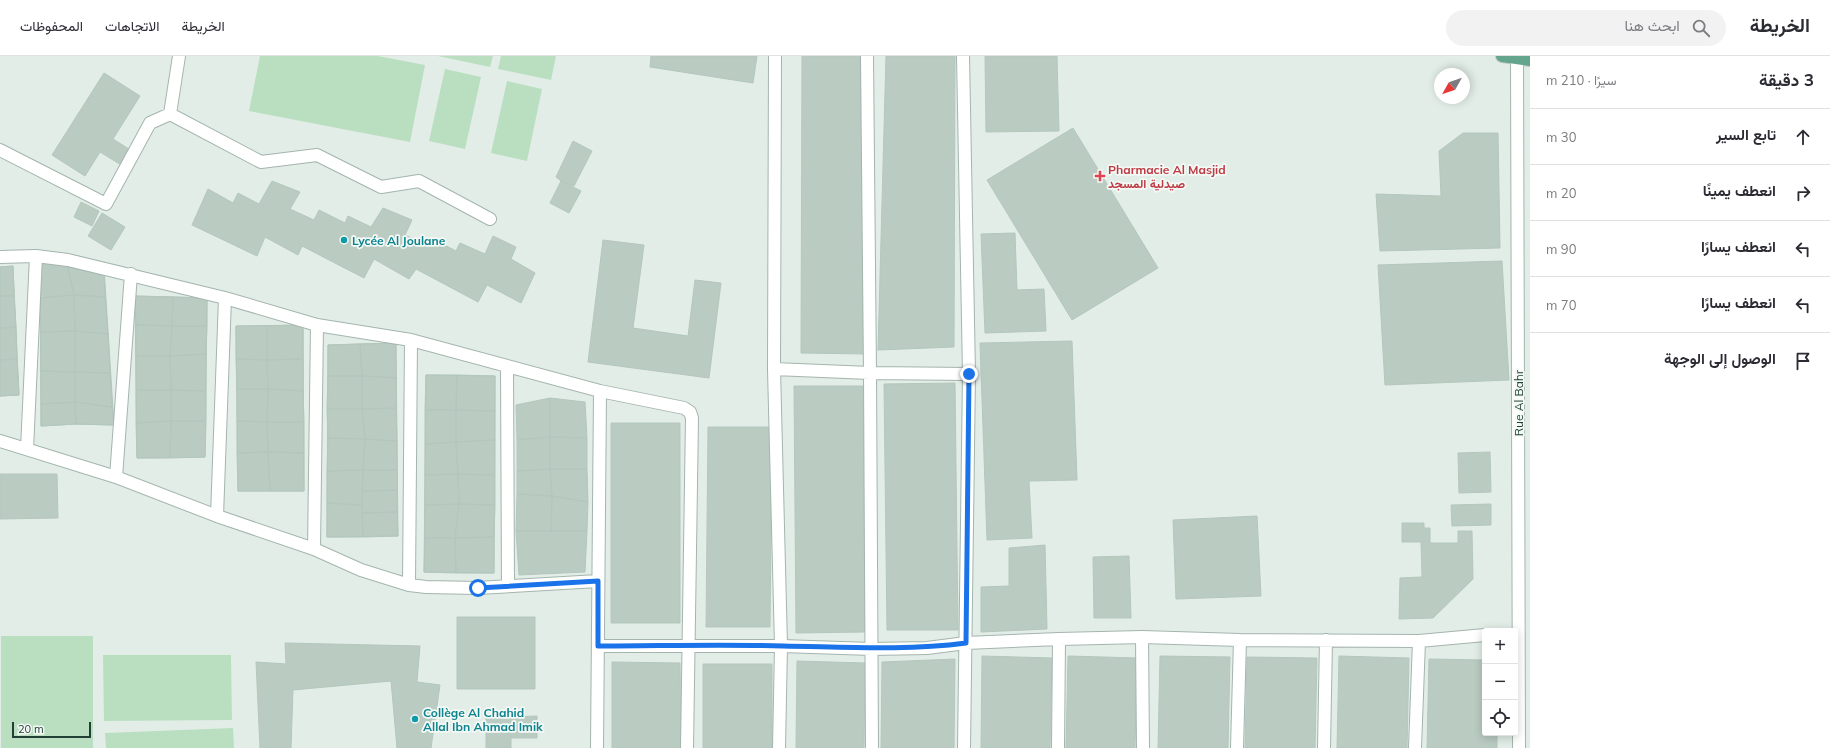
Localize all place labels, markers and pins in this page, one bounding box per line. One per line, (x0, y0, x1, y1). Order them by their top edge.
place label: Pharmacie Al Masjid صيدلية المسجد (1108, 162, 1226, 191)
marker: Pharmacie Al Masjid صيدلية المسجد (1095, 171, 1105, 181)
place label: Lycée Al Joulane (352, 233, 446, 248)
marker: Lycée Al Joulane (339, 235, 349, 245)
place label: Collège Al Chahid Allal Ibn Ahmad Imik (423, 705, 543, 734)
marker: Collège Al Chahid Allal Ibn Ahmad Imik (410, 714, 420, 724)

